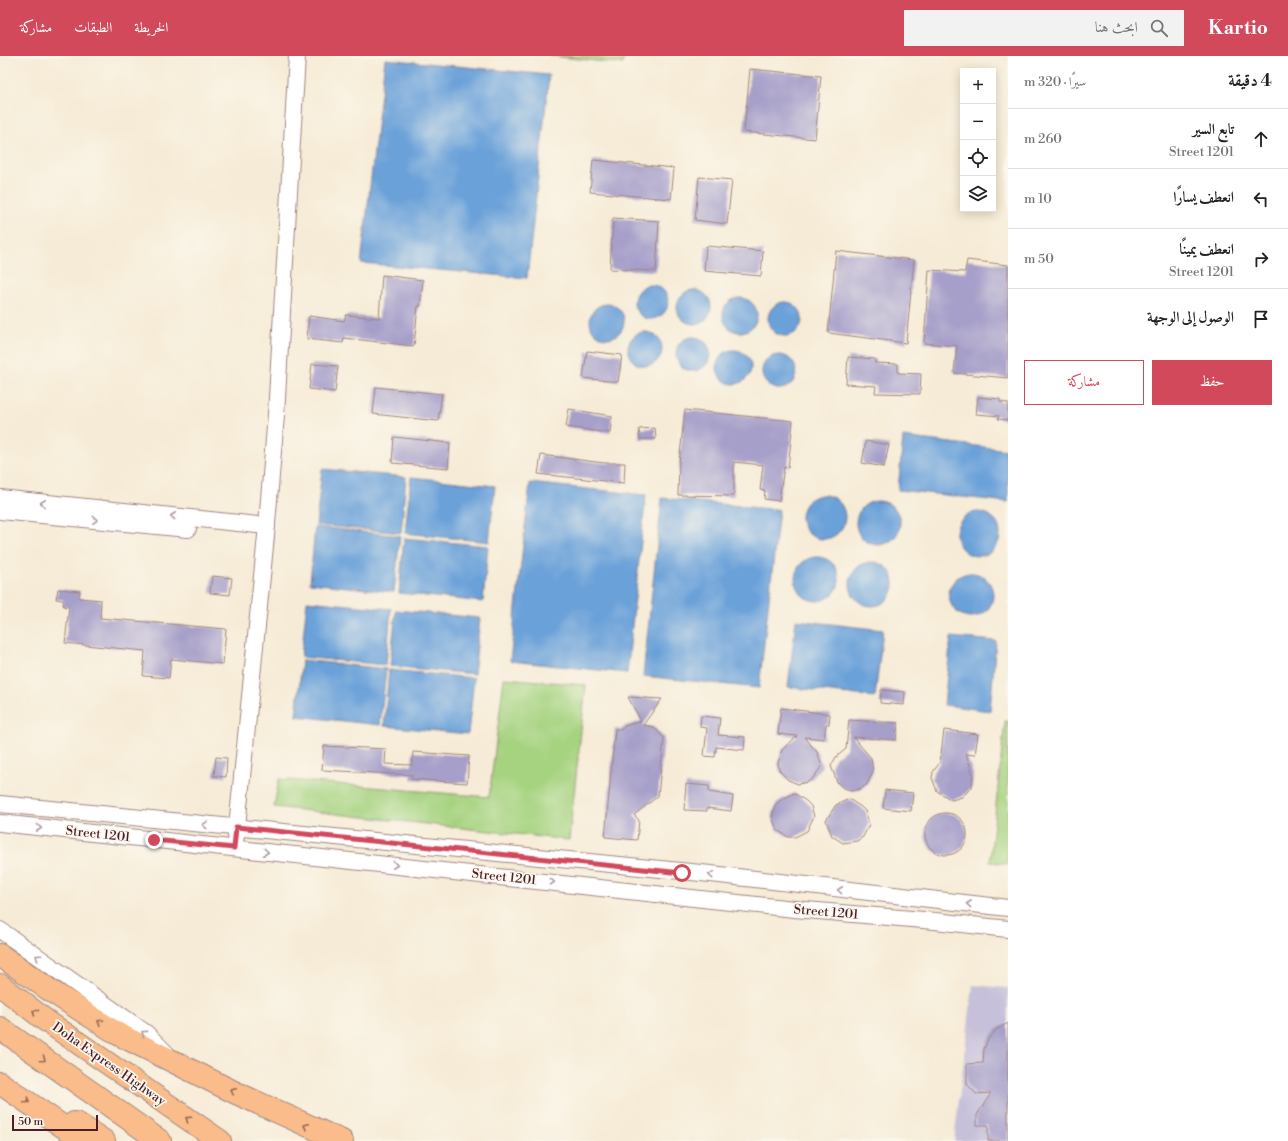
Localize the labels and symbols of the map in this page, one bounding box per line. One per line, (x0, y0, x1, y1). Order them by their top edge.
one-way arrow (40, 498, 46, 507)
one-way arrow (170, 512, 176, 521)
one-way arrow (92, 515, 98, 524)
one-way arrow (202, 820, 208, 829)
one-way arrow (36, 823, 42, 832)
street label: Street 1201 (65, 823, 132, 845)
route end (145, 831, 163, 849)
one-way arrow (262, 847, 269, 856)
one-way arrow (392, 861, 398, 870)
route start (673, 864, 691, 882)
street label: Street 1201 (471, 866, 538, 888)
one-way arrow (708, 870, 714, 879)
one-way arrow (549, 877, 555, 886)
one-way arrow (837, 886, 843, 895)
one-way arrow (966, 900, 972, 909)
street label: Street 1201 (793, 901, 859, 923)
one-way arrow (36, 955, 43, 962)
one-way arrow (33, 1010, 40, 1017)
street label: Doha Express Highway (49, 1019, 169, 1110)
one-way arrow (97, 1020, 104, 1027)
one-way arrow (142, 1030, 149, 1037)
one-way arrow (39, 1054, 46, 1061)
one-way arrow (230, 1088, 237, 1096)
one-way arrow (23, 1096, 30, 1103)
scale bar (12, 1113, 98, 1132)
one-way arrow (185, 1116, 192, 1124)
one-way arrow (303, 1123, 311, 1131)

